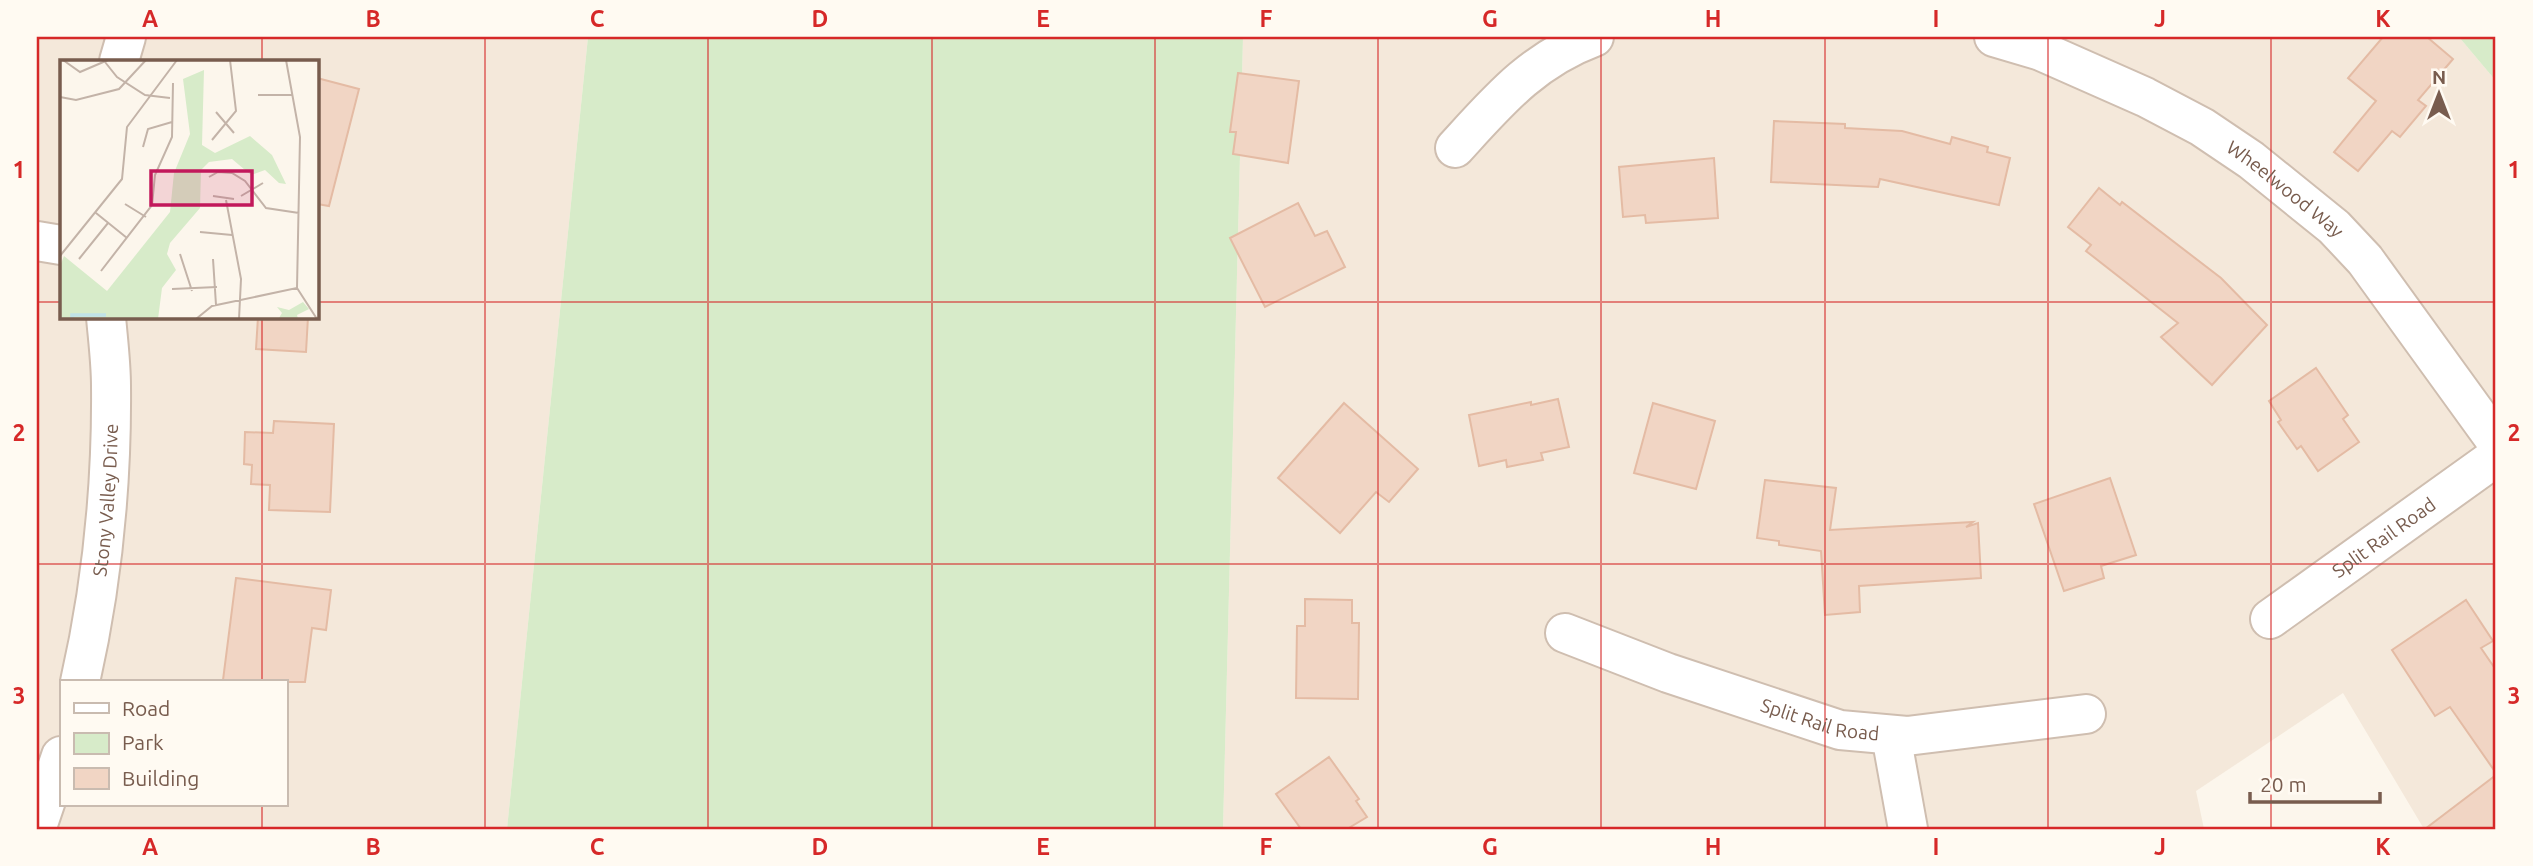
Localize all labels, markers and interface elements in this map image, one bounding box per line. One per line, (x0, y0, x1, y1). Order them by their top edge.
text: A (142, 6, 158, 31)
text: B (365, 6, 381, 31)
text: C (590, 6, 605, 31)
text: D (812, 6, 828, 31)
text: E (1036, 6, 1050, 31)
text: F (1260, 6, 1273, 31)
text: G (1482, 6, 1498, 31)
text: H (1705, 6, 1721, 31)
text: I (1933, 6, 1939, 31)
text: J (2154, 6, 2166, 31)
text: K (2375, 6, 2391, 31)
inset map (60, 60, 318, 318)
north arrow (2404, 60, 2474, 130)
text: N (2432, 66, 2446, 88)
street label: Wheelwood Way (2223, 136, 2349, 242)
text: 1 (13, 157, 25, 182)
text: 1 (2508, 157, 2520, 182)
text: 2 (13, 420, 25, 445)
text: 2 (2508, 420, 2520, 445)
street label: Stony Valley Drive (88, 423, 122, 578)
street label: Split Rail Road (2328, 493, 2440, 582)
legend (60, 680, 287, 806)
text: 3 (13, 683, 25, 708)
text: 3 (2508, 683, 2520, 708)
street label: Split Rail Road (1758, 694, 1880, 744)
text: Road (122, 696, 170, 720)
text: Park (122, 730, 164, 754)
scale bar (2250, 761, 2379, 805)
text: Building (122, 766, 199, 790)
text: 20 m (2260, 772, 2307, 796)
text: A (142, 834, 158, 859)
text: B (365, 834, 381, 859)
text: C (590, 834, 605, 859)
text: D (812, 834, 828, 859)
text: E (1036, 834, 1050, 859)
text: F (1260, 834, 1273, 859)
text: G (1482, 834, 1498, 859)
text: H (1705, 834, 1721, 859)
text: I (1933, 834, 1939, 859)
text: J (2154, 834, 2166, 859)
text: K (2375, 834, 2391, 859)

